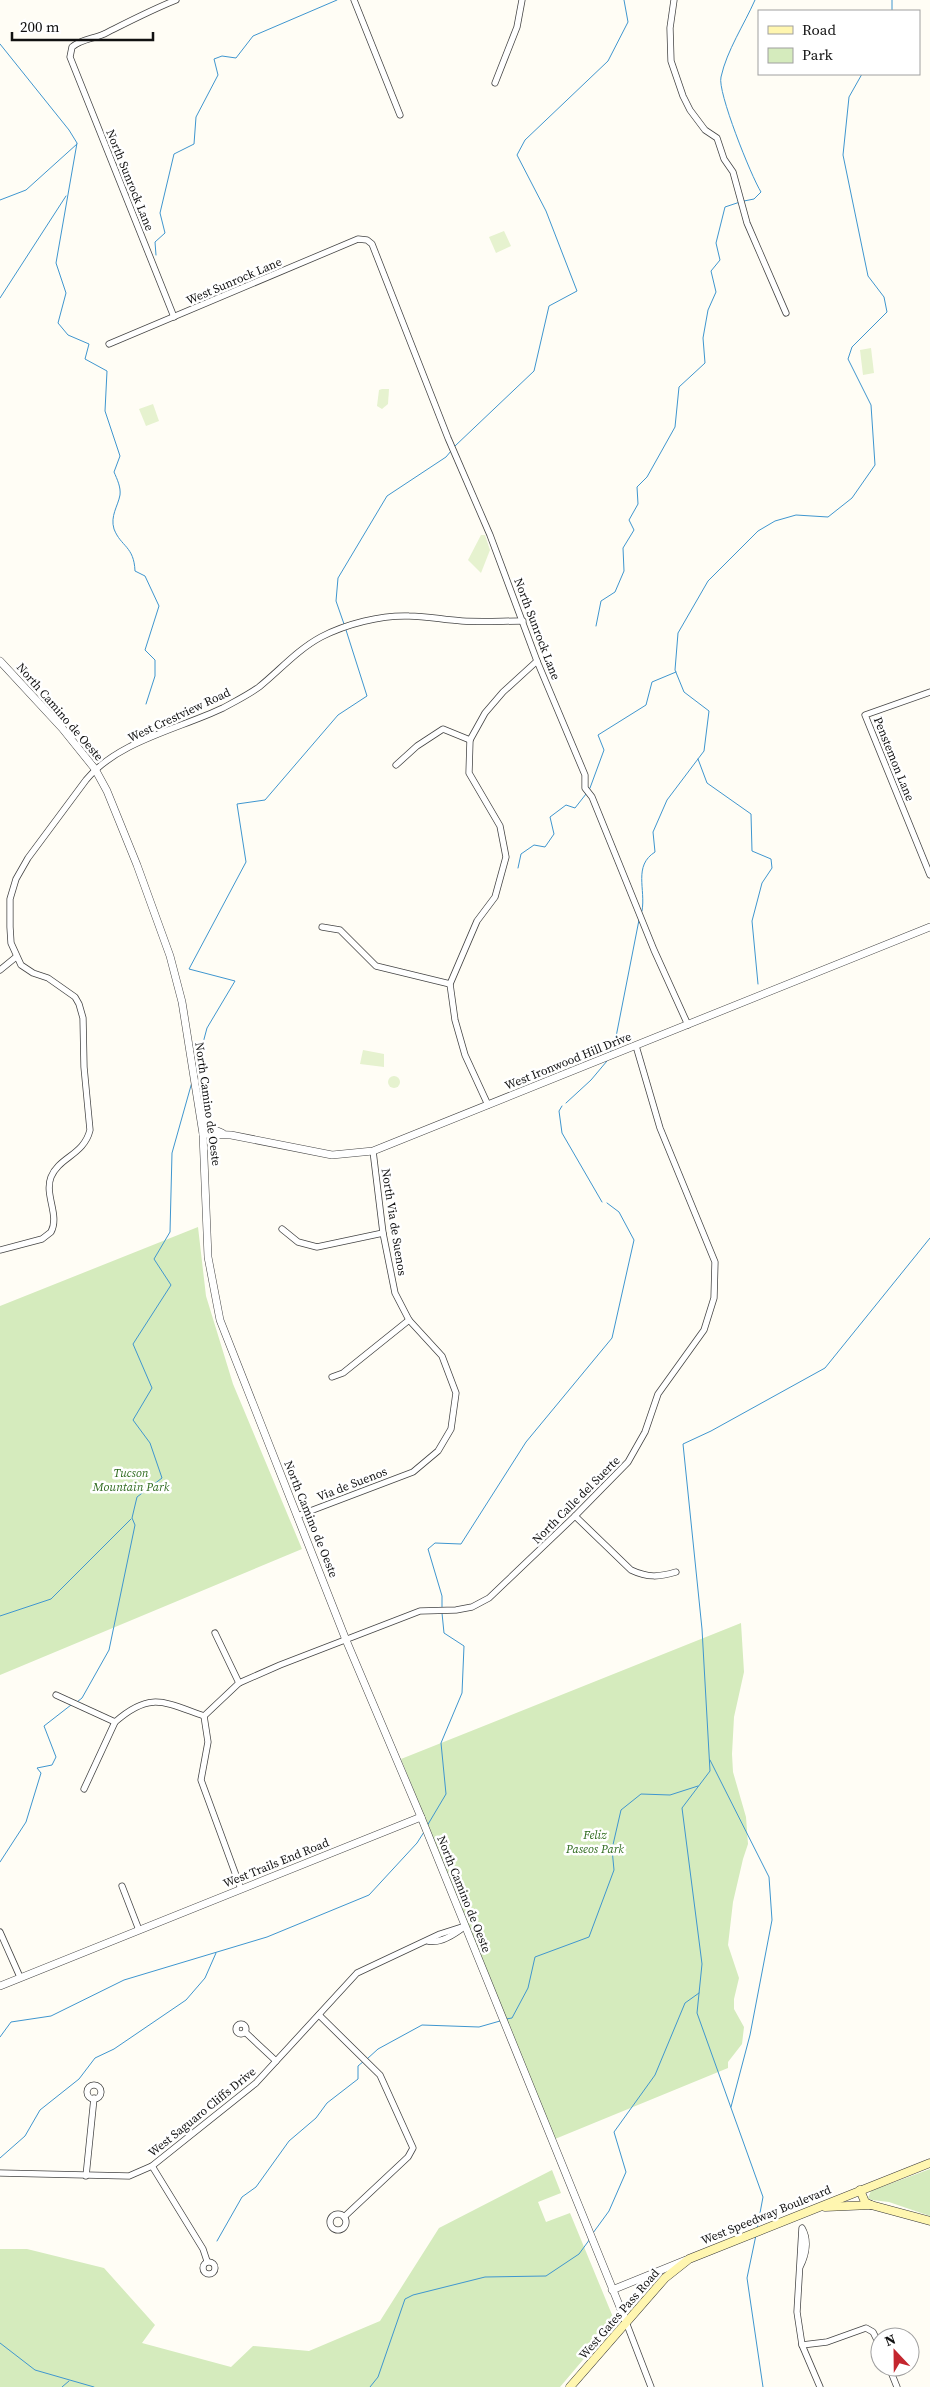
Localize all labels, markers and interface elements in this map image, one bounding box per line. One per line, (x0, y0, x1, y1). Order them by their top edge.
scale bar (12, 10, 154, 42)
legend (758, 10, 920, 75)
text: 200 m (20, 16, 60, 37)
text: Road (802, 19, 836, 40)
text: Park (802, 44, 834, 65)
street label: North Sunrock Lane (102, 127, 158, 233)
street label: West Sunrock Lane (184, 254, 284, 308)
street label: North Sunrock Lane (510, 576, 564, 682)
street label: North Camino de Oeste (13, 660, 107, 764)
street label: West Crestview Road (125, 684, 233, 746)
street label: Penstemon Lane (870, 715, 918, 803)
street label: West Ironwood Hill Drive (502, 1028, 634, 1094)
street label: North Camino de Oeste (191, 1041, 225, 1167)
street label: North Via de Suenos (378, 1167, 410, 1277)
street label: North Calle del Suerte (529, 1453, 623, 1547)
street label: North Camino de Oeste (280, 1458, 342, 1580)
street label: Via de Suenos (315, 1463, 389, 1505)
park label: Tucson Mountain Park (92, 1465, 170, 1495)
park label: Feliz Paseos Park (565, 1827, 624, 1857)
street label: North Camino de Oeste (433, 1833, 495, 1955)
street label: West Trails End Road (221, 1834, 332, 1892)
street label: West Saguaro Cliffs Drive (145, 2064, 259, 2160)
street label: West Speedway Boulevard (699, 2182, 834, 2248)
street label: West Gates Pass Road (575, 2265, 663, 2363)
north arrow (870, 2327, 920, 2377)
text: N (882, 2329, 899, 2351)

